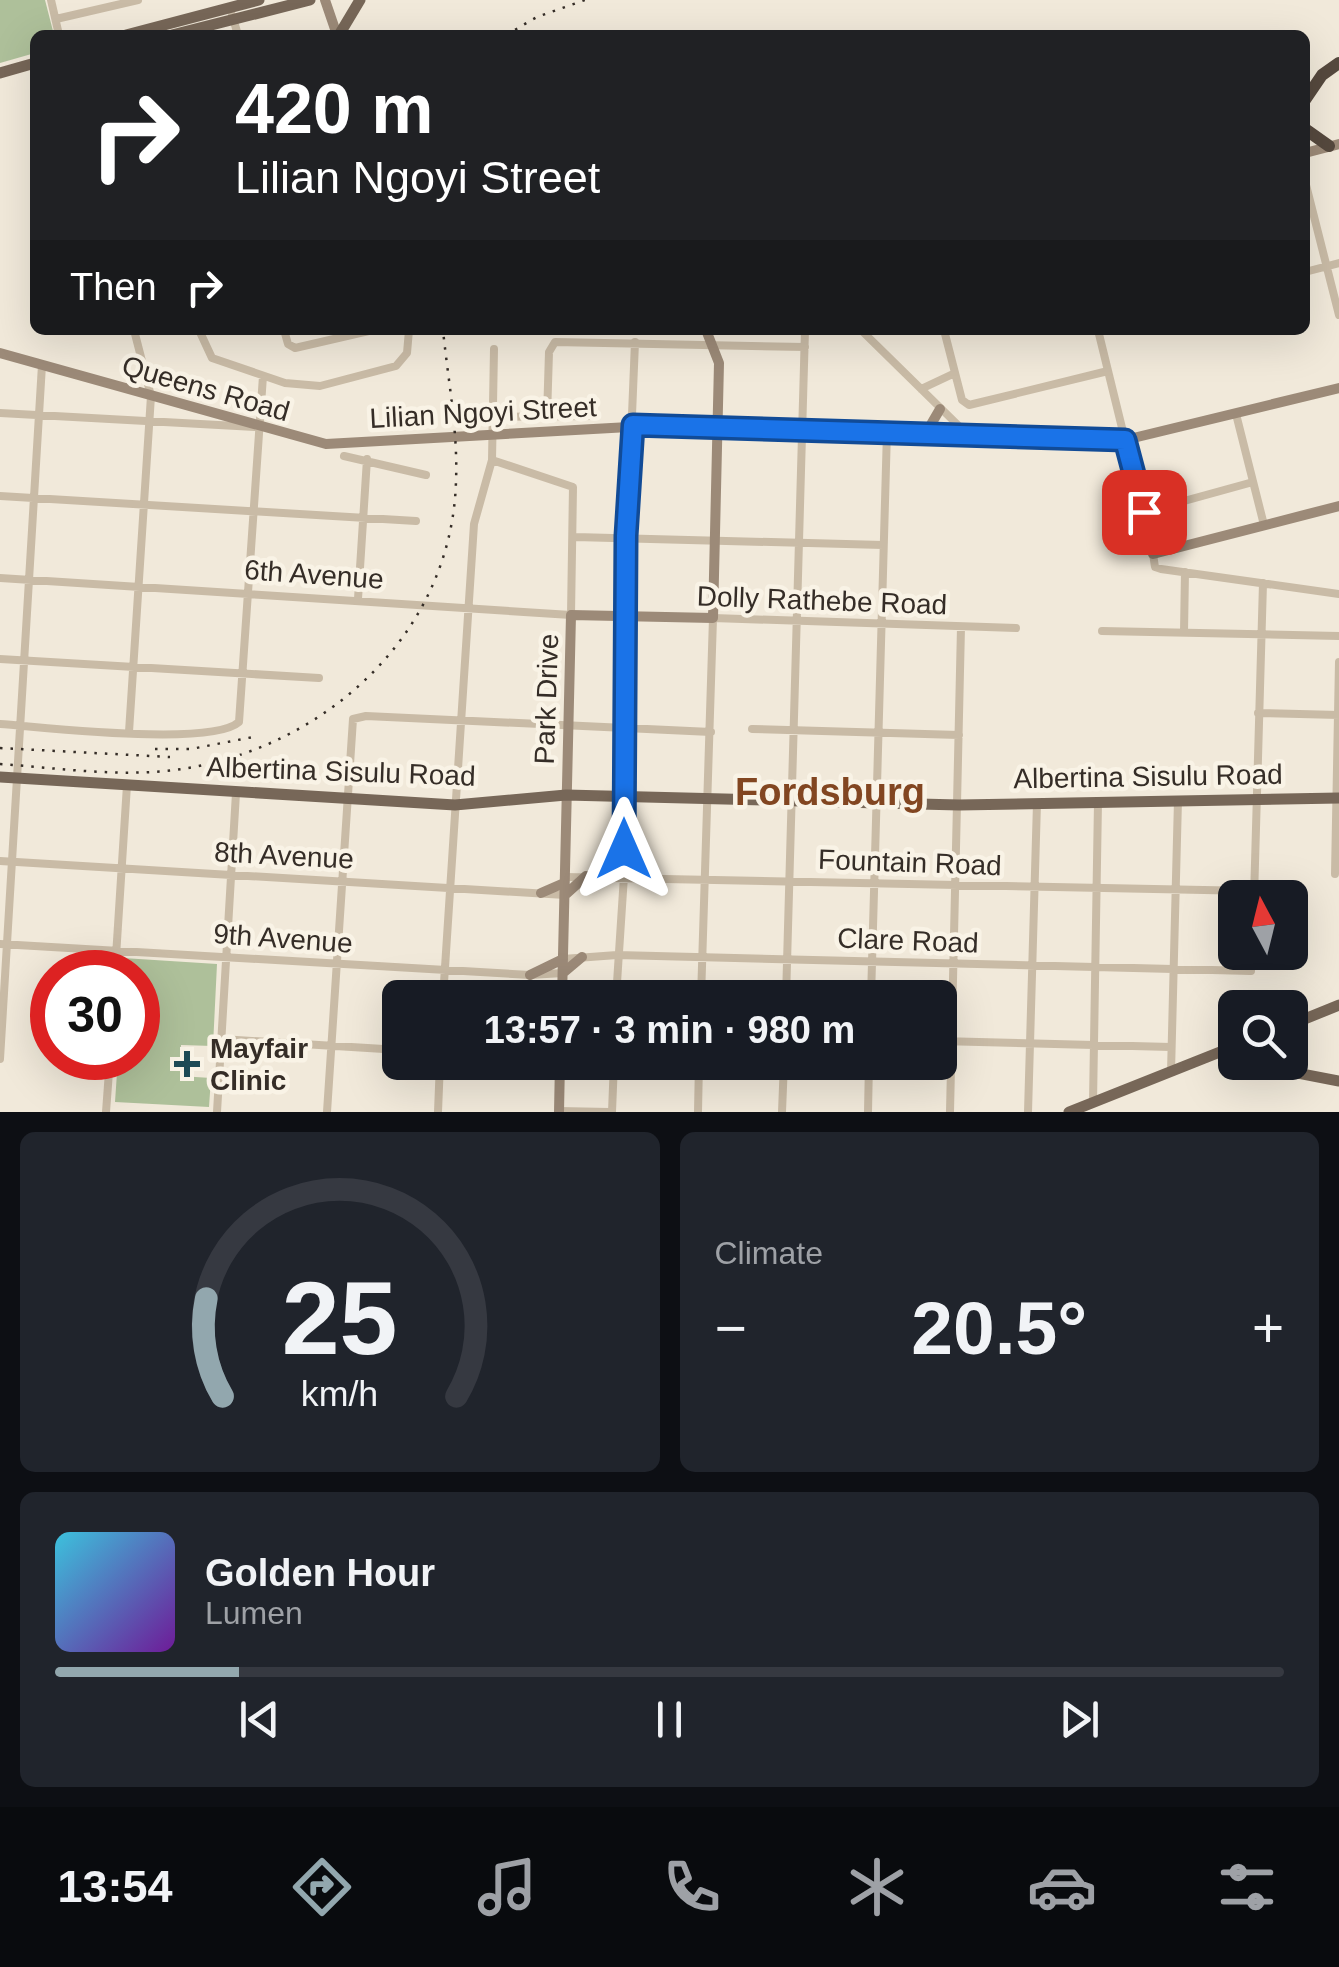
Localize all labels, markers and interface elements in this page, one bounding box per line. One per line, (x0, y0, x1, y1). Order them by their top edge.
icon: right (70, 70, 200, 200)
text: 420 m (235, 70, 433, 148)
text: Lilian Ngoyi Street (235, 152, 600, 203)
icon: right (177, 260, 232, 315)
text: Then (70, 266, 157, 308)
street label: Queens Road (119, 350, 293, 427)
street label: Lilian Ngoyi Street (369, 391, 598, 434)
pin (1102, 470, 1187, 555)
icon: arrive (1117, 485, 1172, 540)
street label: 6th Avenue (243, 554, 385, 595)
street label: Dolly Rathebe Road (696, 581, 948, 620)
street label: Park Drive (529, 633, 564, 765)
street label: Albertina Sisulu Road (206, 751, 476, 792)
street label: Albertina Sisulu Road (1013, 759, 1283, 794)
district label: Fordsburg (735, 771, 925, 813)
position arrow (572, 797, 676, 901)
street label: 8th Avenue (213, 836, 355, 875)
street label: Fountain Road (818, 844, 1002, 881)
north arrow (1218, 880, 1308, 970)
map controls (1218, 880, 1308, 1080)
street label: 9th Avenue (212, 918, 354, 959)
street label: Clare Road (837, 923, 979, 958)
speed limit sign: 30 (30, 950, 160, 1080)
button: search (1218, 990, 1308, 1080)
text: 13:57 · 3 min · 980 m (484, 1009, 855, 1051)
place label: Mayfair Clinic (210, 1033, 308, 1096)
marker: Mayfair Clinic (174, 1051, 200, 1077)
text: Climate (715, 1235, 823, 1271)
text: 25 (282, 1260, 398, 1376)
text: 20.5° (911, 1286, 1087, 1370)
text: − (715, 1297, 747, 1359)
text: + (1252, 1297, 1284, 1359)
text: km/h (301, 1374, 378, 1414)
text: Golden Hour (205, 1552, 435, 1594)
text: Lumen (205, 1595, 303, 1631)
icon: previous (232, 1692, 287, 1747)
icon: pause (642, 1692, 697, 1747)
icon: next (1052, 1692, 1107, 1747)
icon: directions (287, 1852, 357, 1922)
icon: music (472, 1852, 542, 1922)
icon: phone (657, 1852, 727, 1922)
icon: climate (842, 1852, 912, 1922)
icon: car (1027, 1852, 1097, 1922)
icon: filters (1212, 1852, 1282, 1922)
text: 13:54 (57, 1861, 173, 1912)

